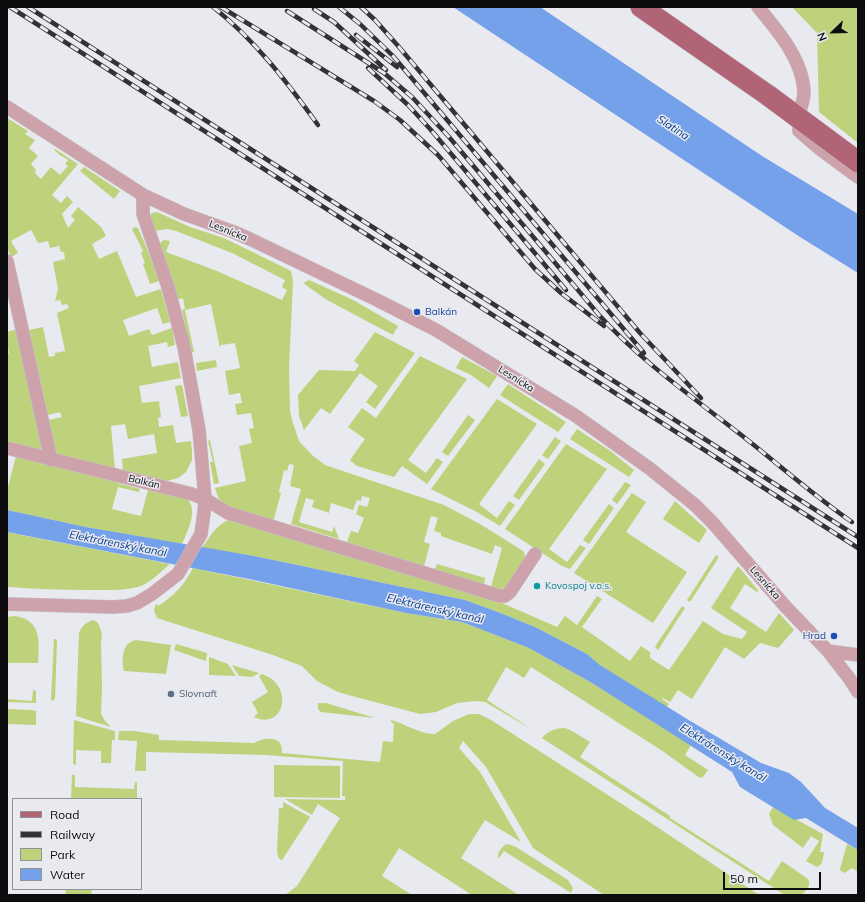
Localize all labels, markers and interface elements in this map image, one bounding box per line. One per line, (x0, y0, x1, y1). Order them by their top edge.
north arrow (813, 12, 853, 52)
text: N (814, 30, 830, 43)
water label: Slatina (654, 113, 692, 143)
street label: Lesnícka (207, 218, 249, 244)
place label: Balkán (425, 306, 457, 318)
marker: Balkán (412, 307, 422, 317)
street label: Lesnícka (496, 363, 536, 395)
street label: Balkán (127, 473, 161, 491)
water label: Elektrárenský kanál (68, 528, 168, 560)
street label: Lesnícka (747, 564, 783, 602)
place label: Kovospoj v.o.s. (545, 580, 611, 592)
marker: Kovospoj v.o.s. (532, 581, 542, 591)
water label: Elektrárenský kanál (385, 591, 485, 627)
place label: Hrad (803, 630, 826, 642)
marker: Hrad (829, 631, 839, 641)
place label: Slovnaft (179, 688, 217, 700)
marker: Slovnaft (166, 689, 176, 699)
water label: Elektrárenský kanál (678, 721, 768, 785)
legend (12, 798, 142, 890)
text: Road (50, 807, 79, 822)
text: Railway (50, 827, 95, 842)
text: Park (50, 847, 75, 862)
scale bar (725, 864, 823, 890)
text: Water (50, 867, 85, 882)
text: 50 m (730, 871, 758, 886)

